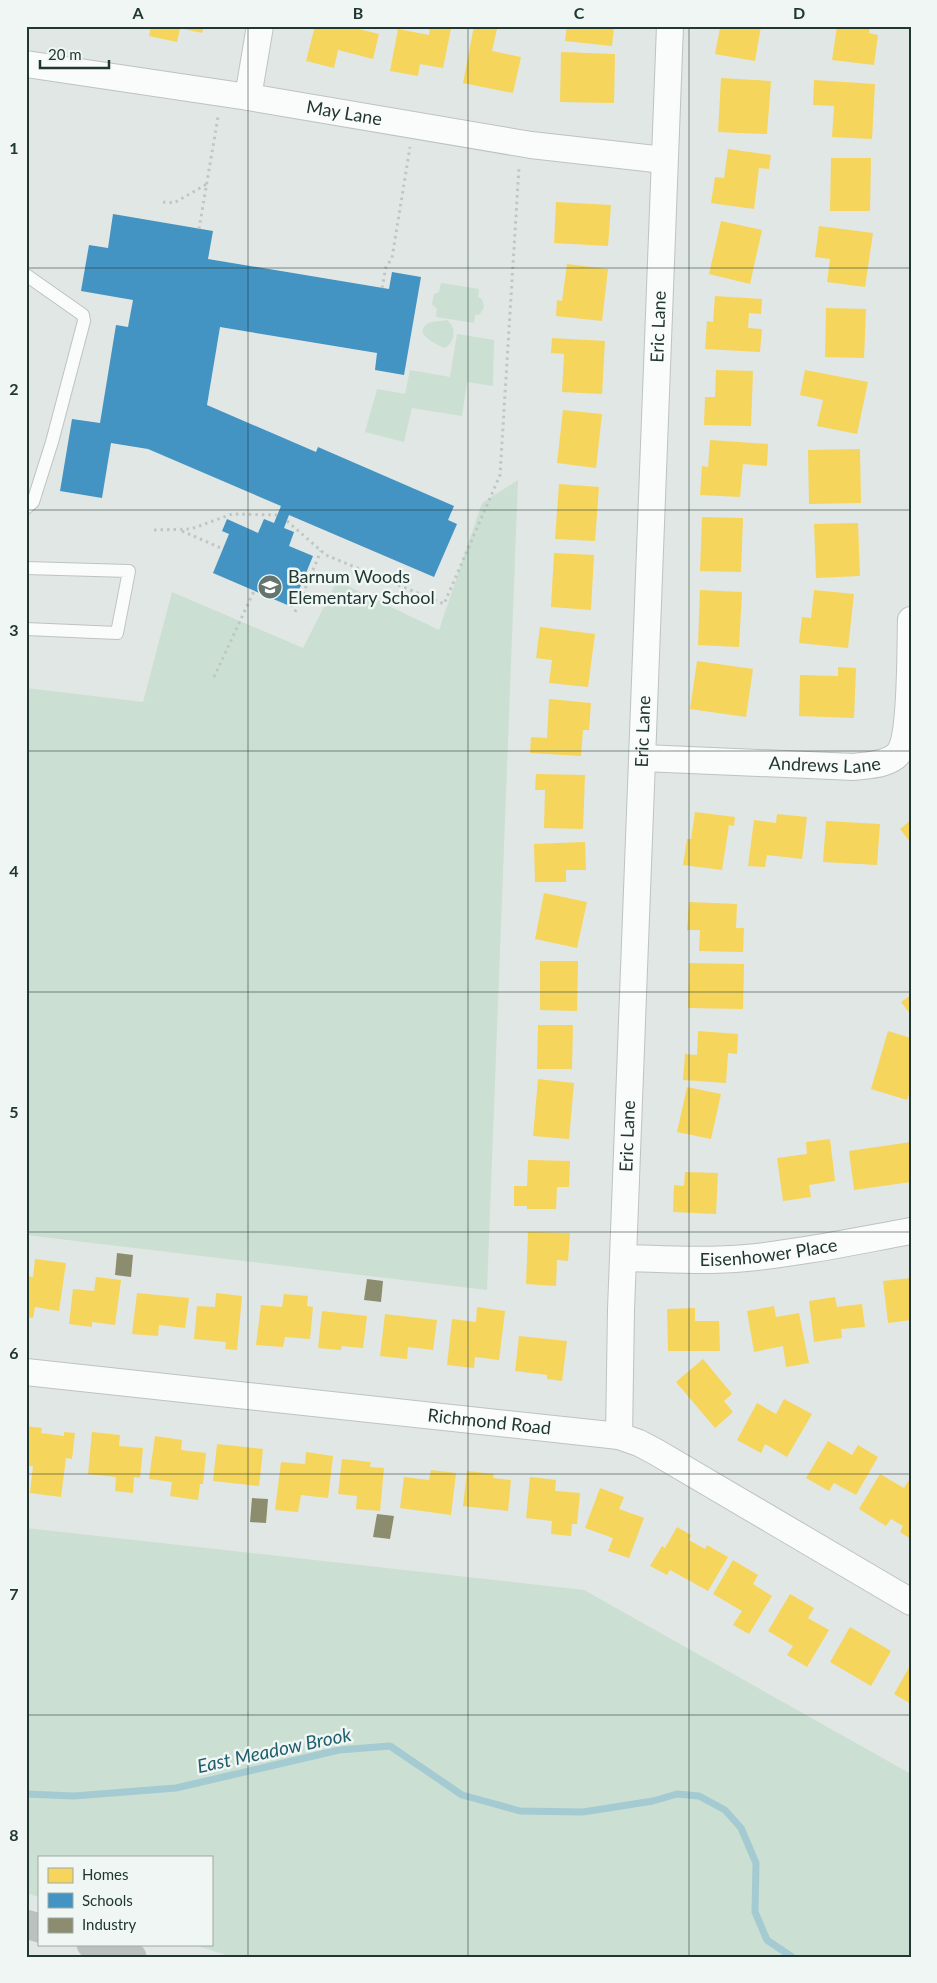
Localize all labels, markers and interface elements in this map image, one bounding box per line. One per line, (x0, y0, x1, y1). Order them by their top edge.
text: A (131, 3, 144, 22)
text: B (353, 3, 363, 22)
text: C (574, 3, 585, 22)
text: D (793, 3, 805, 22)
scale bar (40, 38, 109, 70)
text: 20 m (48, 45, 82, 63)
street label: May Lane (305, 95, 384, 130)
text: 1 (9, 138, 19, 157)
street label: Eric Lane (645, 290, 670, 363)
text: 2 (9, 379, 19, 398)
place label: Barnum Woods Elementary School (288, 565, 435, 608)
school or university icon: Barnum Woods Elementary School (257, 574, 283, 600)
text: 3 (9, 620, 19, 639)
street label: Eric Lane (630, 695, 654, 768)
street label: Andrews Lane (768, 751, 882, 777)
text: 4 (9, 861, 19, 880)
street label: Eric Lane (614, 1100, 639, 1173)
text: 5 (9, 1102, 19, 1121)
street label: Eisenhower Place (700, 1233, 839, 1270)
text: 6 (9, 1343, 19, 1362)
street label: Richmond Road (427, 1403, 552, 1439)
text: 7 (9, 1584, 19, 1603)
water label: East Meadow Brook (195, 1722, 354, 1777)
text: 8 (9, 1825, 19, 1844)
legend (38, 1856, 212, 1946)
text: Homes (82, 1865, 128, 1883)
text: Schools (82, 1891, 133, 1909)
text: Industry (82, 1915, 137, 1933)

